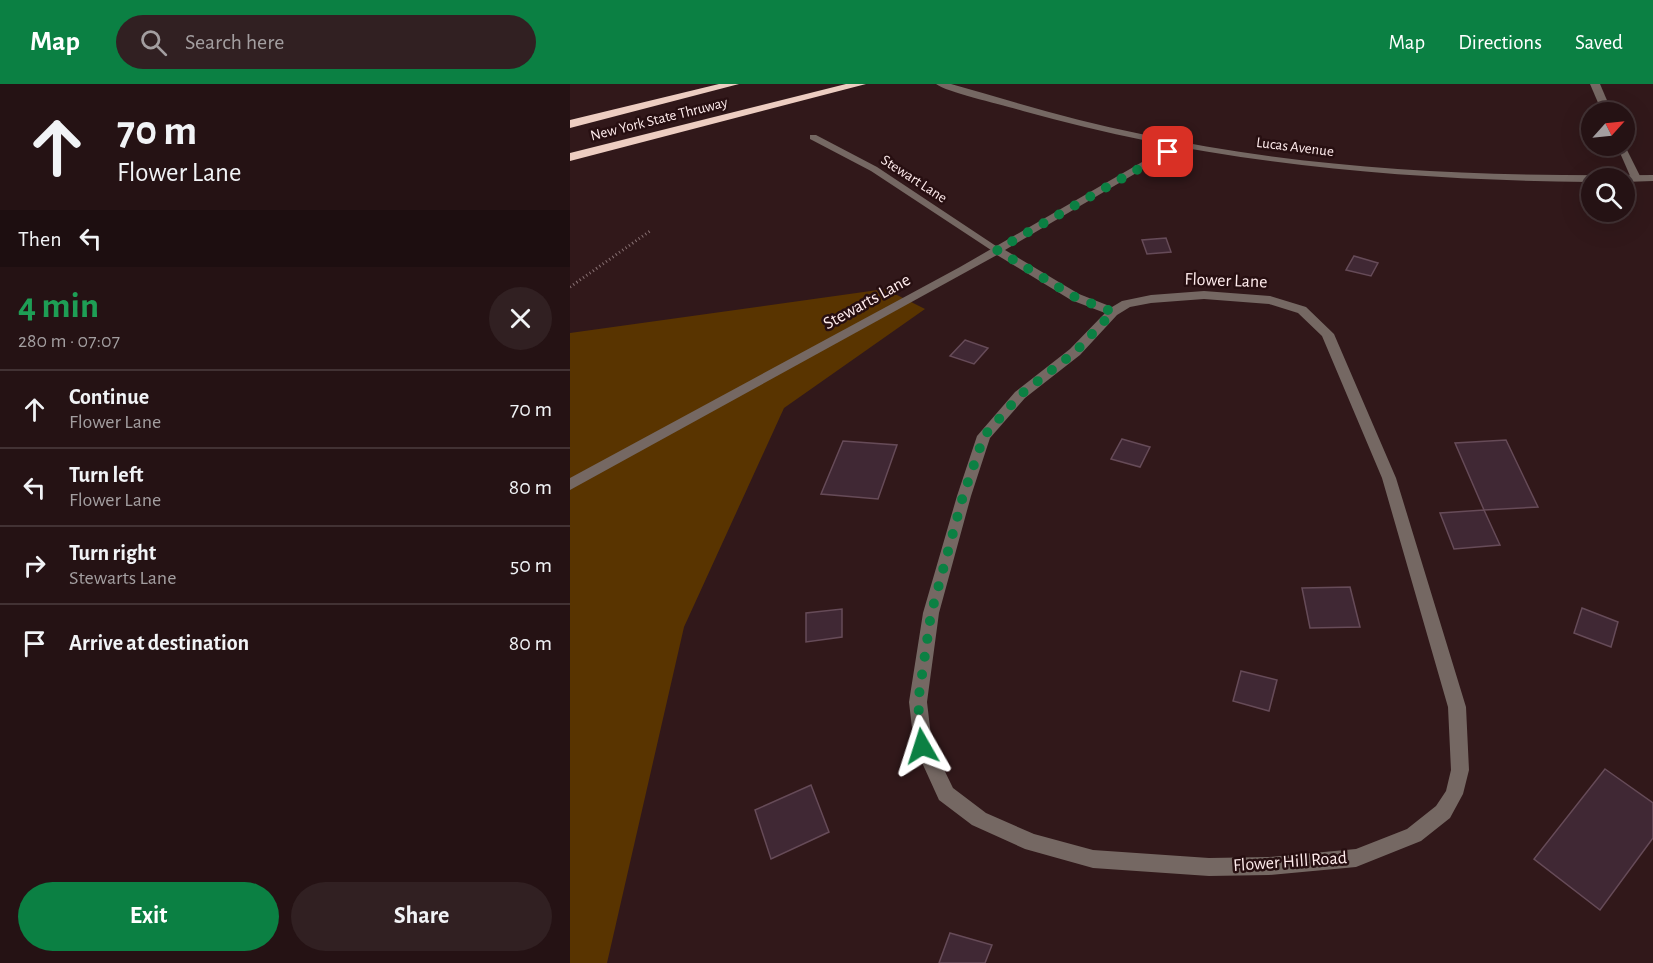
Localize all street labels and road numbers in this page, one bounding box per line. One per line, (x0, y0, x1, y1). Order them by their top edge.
street label: New York State Thruway (589, 95, 730, 143)
street label: Lucas Avenue (1255, 135, 1335, 159)
street label: Stewart Lane (878, 152, 950, 206)
street label: Stewarts Lane (820, 271, 914, 333)
street label: Flower Lane (1184, 271, 1268, 291)
street label: Flower Hill Road (1232, 849, 1348, 875)

